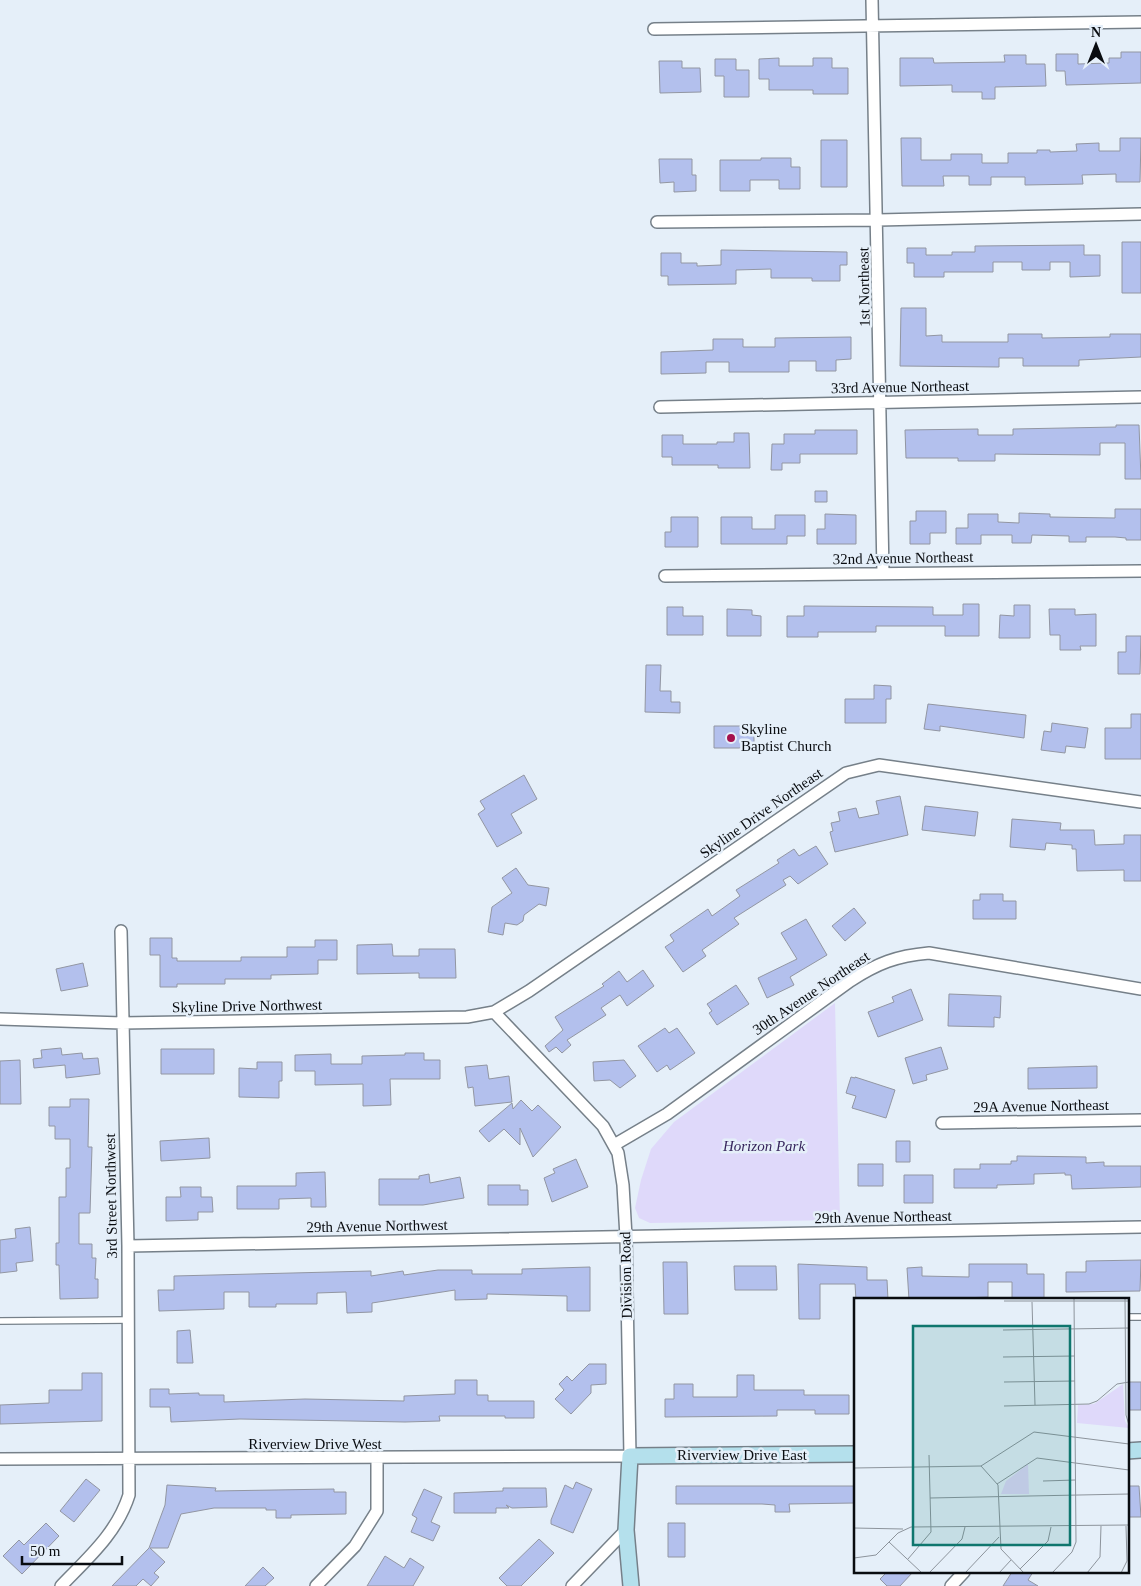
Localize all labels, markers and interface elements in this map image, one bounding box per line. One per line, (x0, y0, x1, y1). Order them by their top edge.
north arrow (1071, 20, 1121, 70)
text: N (1091, 25, 1101, 40)
street label: 1st Northeast (855, 246, 873, 327)
street label: 33rd Avenue Northeast (831, 378, 970, 396)
street label: 32nd Avenue Northeast (833, 549, 974, 567)
place label: Skyline Baptist Church (741, 721, 832, 754)
marker: Skyline Baptist Church (725, 732, 737, 744)
street label: Skyline Drive Northeast (697, 764, 826, 861)
street label: 30th Avenue Northeast (750, 948, 873, 1038)
street label: Skyline Drive Northwest (172, 997, 323, 1015)
street label: 29A Avenue Northeast (973, 1097, 1110, 1115)
street label: 3rd Street Northwest (102, 1133, 120, 1259)
park label: Horizon Park (722, 1138, 805, 1154)
street label: 29th Avenue Northeast (814, 1208, 953, 1226)
street label: 29th Avenue Northwest (306, 1217, 449, 1235)
street label: Division Road (617, 1231, 635, 1319)
inset map (854, 1298, 1128, 1574)
street label: Riverview Drive West (248, 1436, 383, 1452)
street label: Riverview Drive East (677, 1447, 808, 1463)
scale bar (22, 1534, 122, 1566)
text: 50 m (30, 1543, 61, 1559)

